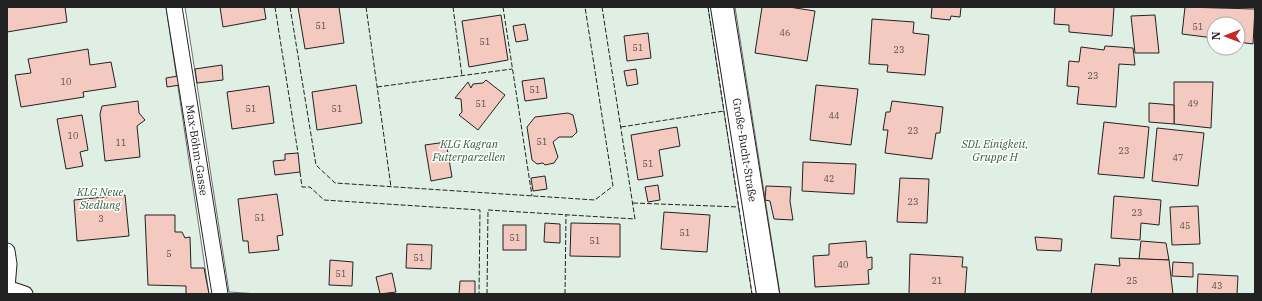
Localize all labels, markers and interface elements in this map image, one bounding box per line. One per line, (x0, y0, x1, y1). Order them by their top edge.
north arrow (1206, 16, 1246, 56)
house number: 51 (316, 20, 326, 31)
house number: 51 (1193, 21, 1203, 32)
house number: 46 (780, 27, 790, 38)
text: N (1209, 31, 1223, 40)
house number: 51 (480, 36, 490, 47)
house number: 51 (633, 42, 643, 53)
house number: 23 (894, 44, 904, 55)
house number: 23 (1088, 70, 1098, 81)
house number: 10 (61, 76, 71, 87)
house number: 51 (530, 84, 540, 95)
street label: Große-Bucht-Straße (730, 97, 760, 203)
house number: 51 (476, 98, 486, 109)
house number: 49 (1188, 98, 1198, 109)
house number: 51 (246, 103, 256, 114)
house number: 51 (332, 103, 342, 114)
street label: Max-Böhm-Gasse (183, 104, 211, 197)
house number: 44 (829, 110, 839, 121)
house number: 23 (908, 125, 918, 136)
house number: 10 (68, 130, 78, 141)
house number: 51 (537, 136, 547, 147)
house number: 11 (116, 137, 126, 148)
park label: KLG Kagran Futterparzellen (431, 137, 506, 164)
park label: SDL Einigkeit, Gruppe H (961, 137, 1028, 164)
house number: 23 (1119, 145, 1129, 156)
house number: 47 (1173, 152, 1183, 163)
house number: 51 (643, 158, 653, 169)
house number: 42 (824, 173, 834, 184)
park label: KLG Neue Siedlung (76, 185, 123, 212)
house number: 23 (908, 196, 918, 207)
house number: 23 (1132, 207, 1142, 218)
house number: 51 (255, 212, 265, 223)
house number: 3 (98, 213, 104, 224)
house number: 45 (1180, 220, 1190, 231)
house number: 51 (680, 227, 690, 238)
house number: 51 (510, 232, 520, 243)
house number: 51 (590, 235, 600, 246)
house number: 5 (166, 248, 172, 259)
house number: 51 (414, 252, 424, 263)
house number: 40 (838, 259, 848, 270)
house number: 51 (336, 268, 346, 279)
house number: 21 (932, 275, 942, 286)
house number: 25 (1127, 275, 1137, 286)
house number: 43 (1212, 280, 1222, 291)

